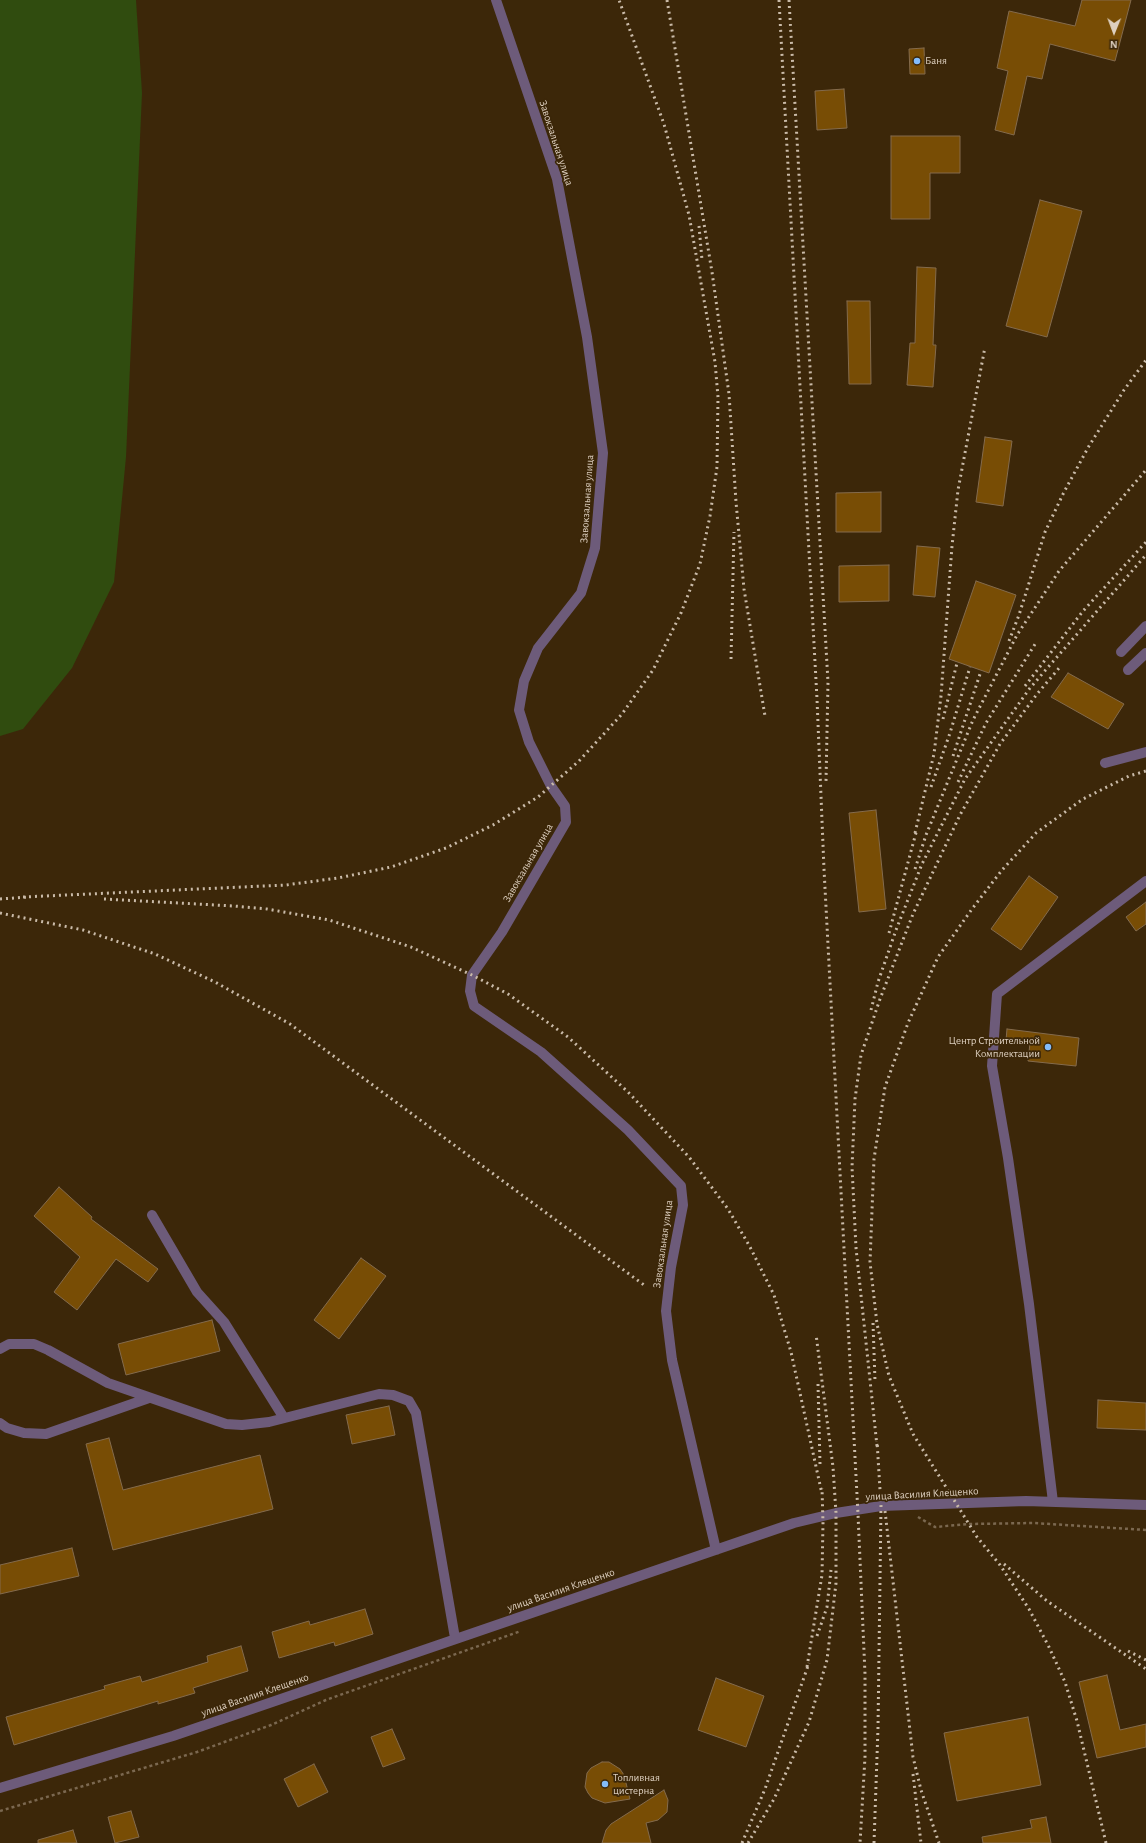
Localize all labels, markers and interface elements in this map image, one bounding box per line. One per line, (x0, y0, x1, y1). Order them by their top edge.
north arrow (1094, 12, 1134, 52)
text: N (1110, 39, 1118, 50)
place label: Баня (925, 54, 947, 68)
marker: Баня (912, 56, 922, 66)
street label: Завокзальная улица (536, 99, 576, 187)
street label: Завокзальная улица (577, 454, 597, 544)
street label: Завокзальная улица (500, 821, 556, 905)
place label: Центр Строительной Комплектации (948, 1034, 1040, 1060)
marker: Центр Строительной Комплектации (1043, 1042, 1053, 1052)
street label: Завокзальная улица (650, 1199, 676, 1289)
street label: улица Василия Клещенко (865, 1484, 979, 1504)
street label: улица Василия Клещенко (506, 1565, 616, 1615)
street label: улица Василия Клещенко (200, 1670, 310, 1720)
place label: Топливная цистерна (613, 1771, 660, 1797)
marker: Топливная цистерна (600, 1779, 610, 1789)

